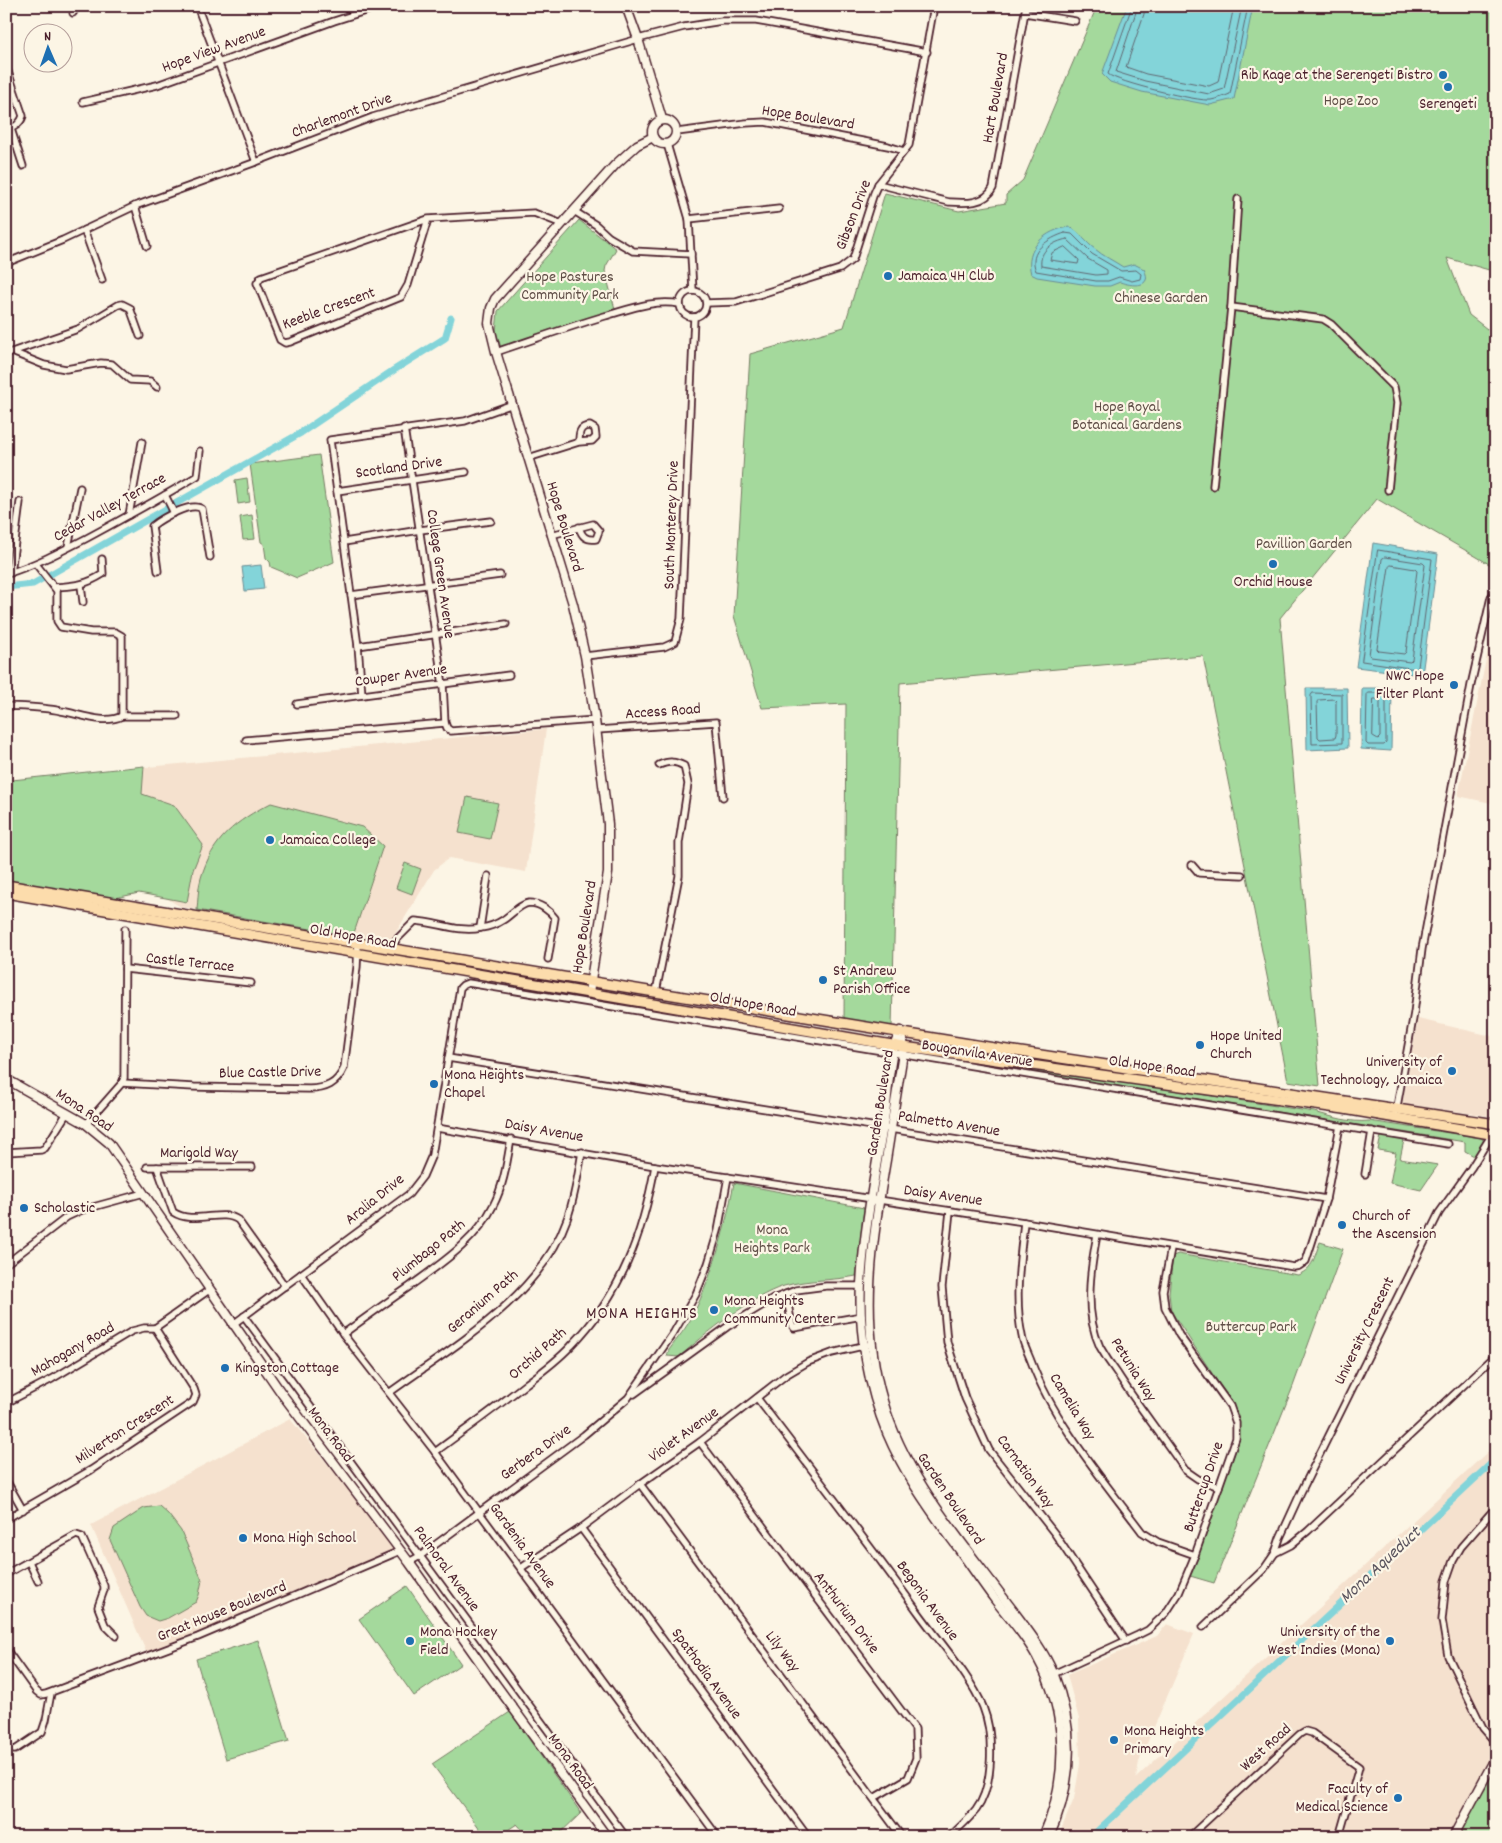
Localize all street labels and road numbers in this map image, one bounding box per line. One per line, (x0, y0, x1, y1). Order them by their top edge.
street label: Hope View Avenue (159, 21, 269, 79)
street label: Hart Boulevard (977, 51, 1015, 145)
street label: Charlemont Drive (289, 87, 395, 145)
street label: Hope Boulevard (760, 99, 856, 137)
street label: Gibson Drive (830, 176, 878, 254)
street label: Keeble Crescent (279, 282, 379, 336)
street label: Scotland Drive (354, 451, 444, 485)
street label: South Monterey Drive (658, 460, 686, 590)
street label: Cedar Valley Terrace (49, 467, 171, 549)
street label: Hope Boulevard (539, 479, 589, 575)
street label: College Green Avenue (420, 508, 460, 640)
street label: Cowper Avenue (353, 658, 449, 694)
street label: Access Road (624, 698, 702, 726)
street label: Hope Boulevard (566, 879, 604, 975)
street label: Old Hope Road (308, 918, 398, 956)
street label: Castle Terrace (145, 947, 235, 979)
street label: Old Hope Road (708, 986, 798, 1024)
street label: Bouganvila Avenue (920, 1034, 1034, 1074)
street label: Garden Boulevard (861, 1048, 901, 1158)
street label: Old Hope Road (1107, 1050, 1197, 1084)
street label: Blue Castle Drive (219, 1061, 321, 1085)
street label: Mona Road (51, 1083, 117, 1139)
street label: Palmetto Avenue (896, 1105, 1002, 1143)
street label: Daisy Avenue (503, 1113, 585, 1149)
street label: Marigold Way (160, 1142, 239, 1165)
street label: Aralia Drive (340, 1169, 410, 1231)
street label: Daisy Avenue (902, 1179, 984, 1213)
street label: Plumbago Path (387, 1214, 471, 1288)
street label: Geranium Path (442, 1264, 524, 1340)
street label: University Crescent (1329, 1273, 1401, 1389)
street label: Mahogany Road (27, 1317, 119, 1383)
street label: Orchid Path (504, 1322, 572, 1386)
street label: Petunia Way (1104, 1333, 1162, 1407)
street label: Camelia Way (1043, 1369, 1101, 1445)
street label: Milverton Crescent (71, 1389, 179, 1471)
street label: Mona Road (301, 1402, 359, 1468)
street label: Violet Avenue (644, 1402, 724, 1468)
street label: Gerbera Drive (496, 1419, 576, 1487)
street label: Carnation Way (990, 1430, 1060, 1514)
street label: Buttercup Drive (1178, 1439, 1230, 1535)
street label: Garden Boulevard (910, 1448, 990, 1550)
street label: Gardenia Avenue (483, 1498, 561, 1594)
street label: Palmoral Avenue (407, 1521, 485, 1617)
street label: Begonia Avenue (890, 1556, 964, 1646)
street label: Anthurium Drive (807, 1567, 885, 1659)
street label: Great House Boulevard (154, 1576, 290, 1648)
street label: Spathodia Avenue (665, 1624, 747, 1724)
street label: Lily Way (759, 1626, 806, 1678)
street label: West Road (1235, 1719, 1297, 1777)
street label: Mona Road (542, 1729, 598, 1795)

